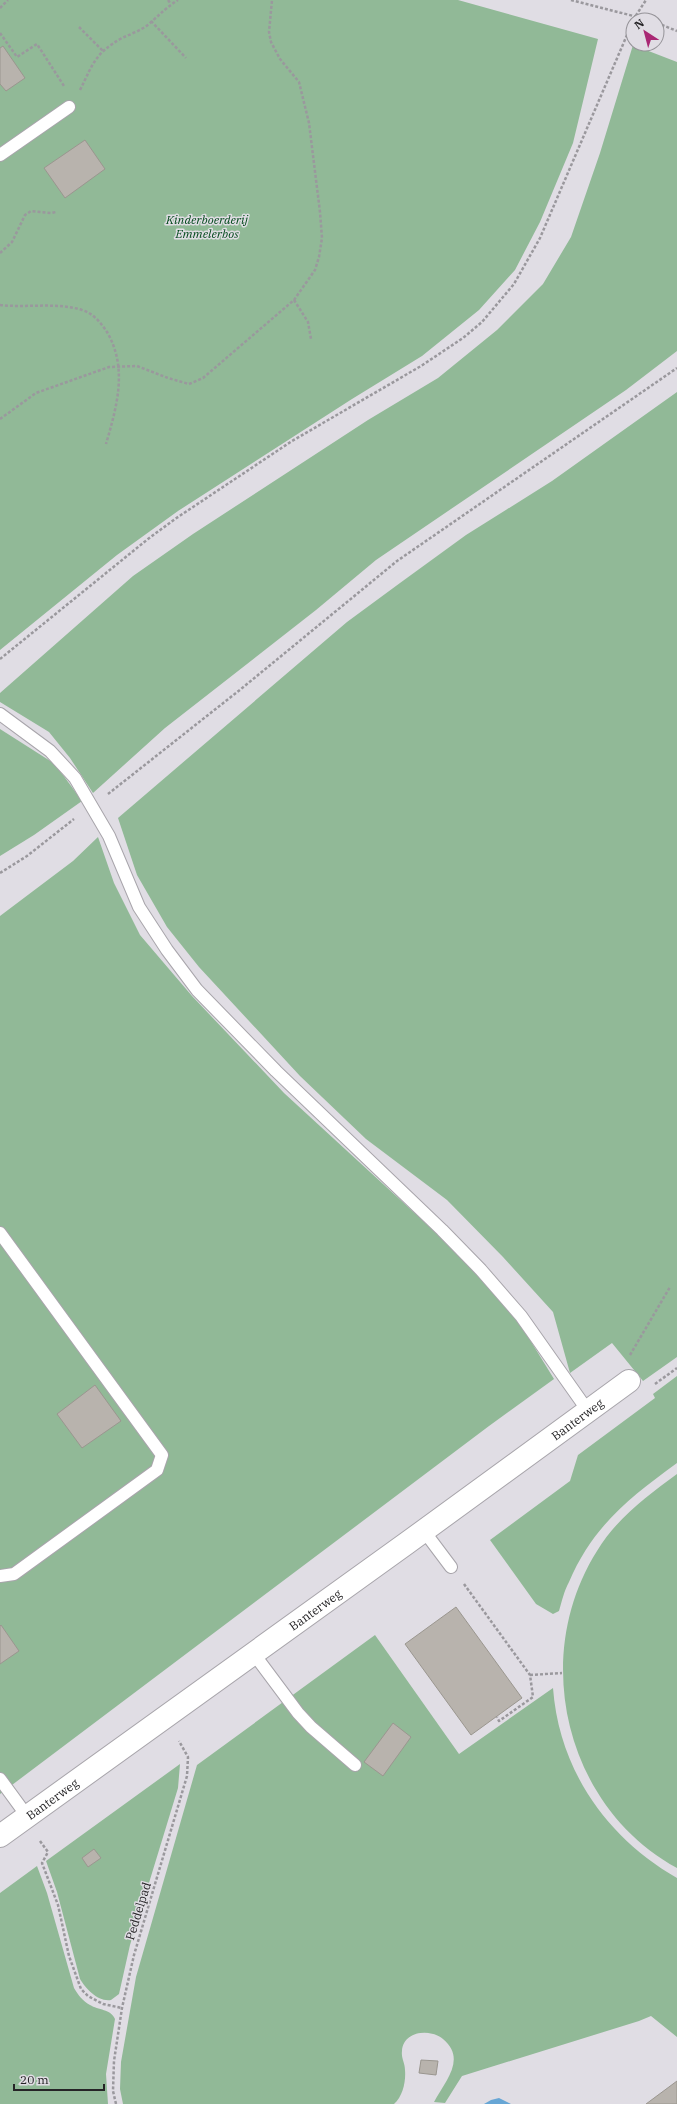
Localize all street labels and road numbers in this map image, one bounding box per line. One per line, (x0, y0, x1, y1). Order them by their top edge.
street label: Banterweg (548, 1395, 606, 1443)
street label: Banterweg (286, 1585, 344, 1633)
street label: Banterweg (23, 1774, 81, 1822)
street label: Peddelpad (122, 1880, 154, 1942)

